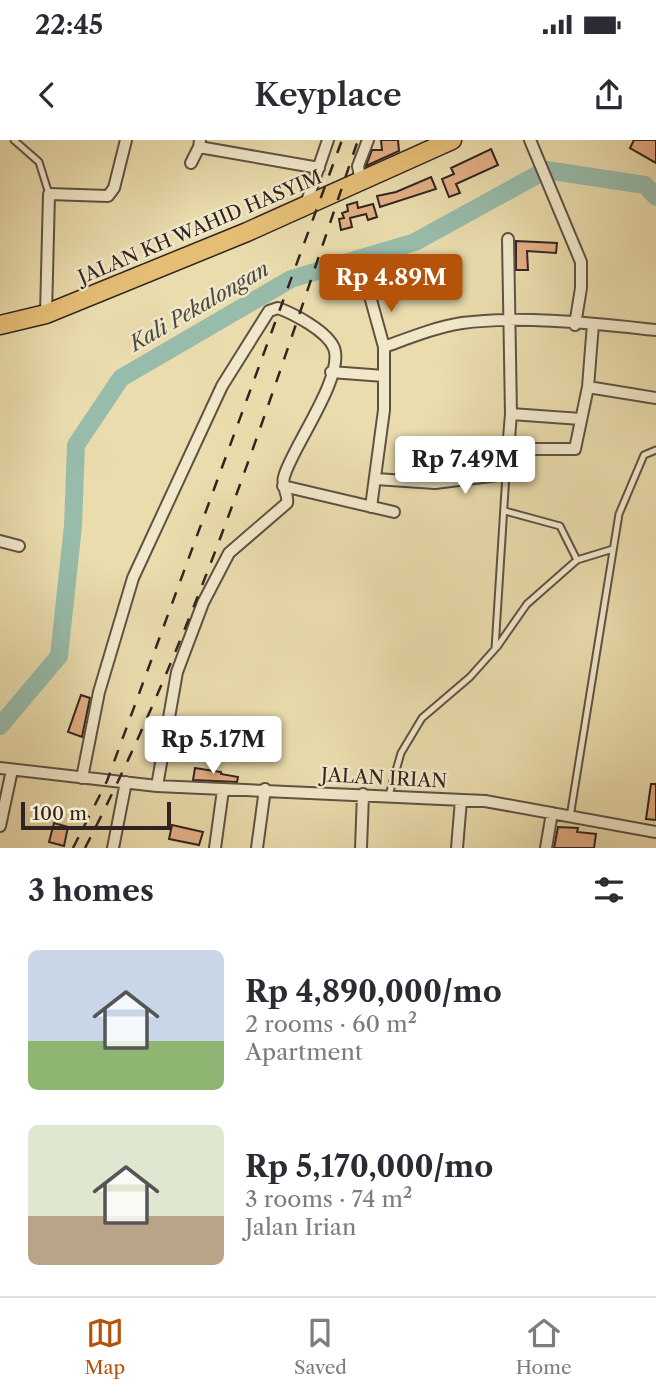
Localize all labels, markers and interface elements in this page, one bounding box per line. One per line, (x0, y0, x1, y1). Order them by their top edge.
text: 22:45 (35, 9, 103, 41)
text: Keyplace (254, 75, 402, 114)
icon: back (28, 76, 66, 114)
icon: share (590, 76, 628, 114)
street label: JALAN KH WAHID HASYIM (72, 165, 325, 290)
pin: Rp 4.89M (319, 254, 463, 314)
water label: Kali Pekalongan (123, 256, 273, 357)
text: Rp 4.89M (335, 263, 447, 291)
pin: Rp 7.49M (393, 436, 537, 496)
text: Rp 7.49M (411, 445, 519, 473)
pin: Rp 5.17M (141, 716, 285, 776)
text: Rp 5.17M (161, 725, 265, 753)
street label: JALAN IRIAN (317, 763, 448, 793)
scale bar (21, 799, 172, 831)
text: 100 m (32, 802, 87, 825)
icon: filters (590, 871, 628, 909)
text: 3 homes (28, 872, 154, 909)
text: Rp 4,890,000/mo (245, 973, 502, 1010)
icon: home (84, 978, 168, 1062)
text: 2 rooms · 60 m² (245, 1010, 417, 1038)
text: Apartment (245, 1038, 363, 1066)
text: Rp 5,170,000/mo (245, 1148, 493, 1185)
icon: home (84, 1153, 168, 1237)
text: 3 rooms · 74 m² (245, 1185, 412, 1213)
text: Jalan Irian (245, 1213, 356, 1241)
tab: Map (84, 1314, 125, 1379)
tab: Saved (294, 1314, 347, 1379)
tab: Home (516, 1314, 572, 1379)

